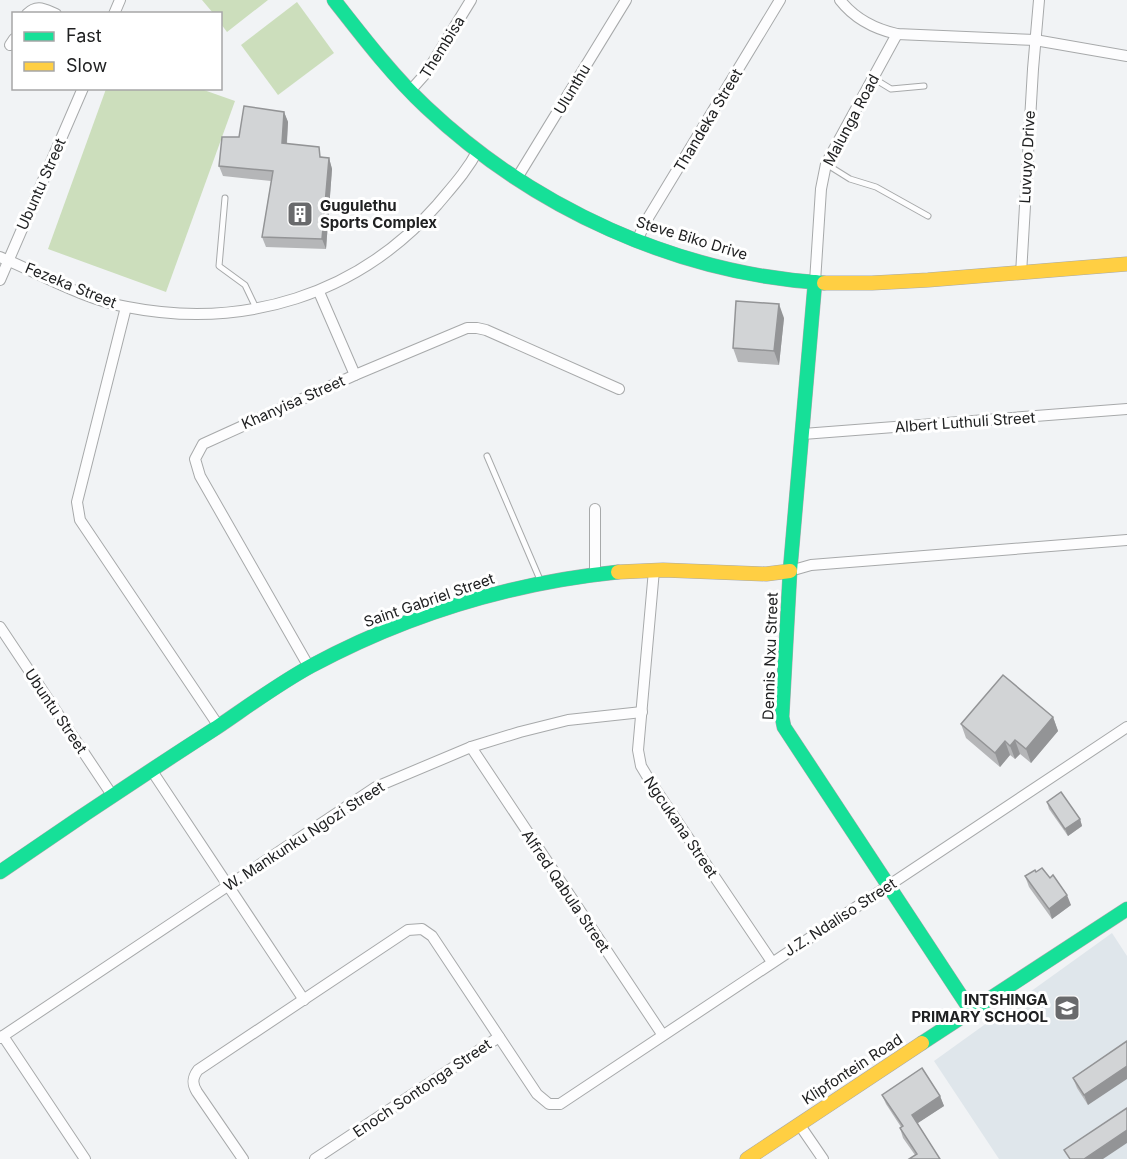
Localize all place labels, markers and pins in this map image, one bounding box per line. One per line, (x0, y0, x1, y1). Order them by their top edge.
place label: Gugulethu Sports Complex (320, 196, 437, 232)
building icon: Gugulethu Sports Complex (285, 199, 315, 229)
place label: INTSHINGA PRIMARY SCHOOL (911, 990, 1048, 1026)
school or university icon: INTSHINGA PRIMARY SCHOOL (1052, 993, 1082, 1023)

